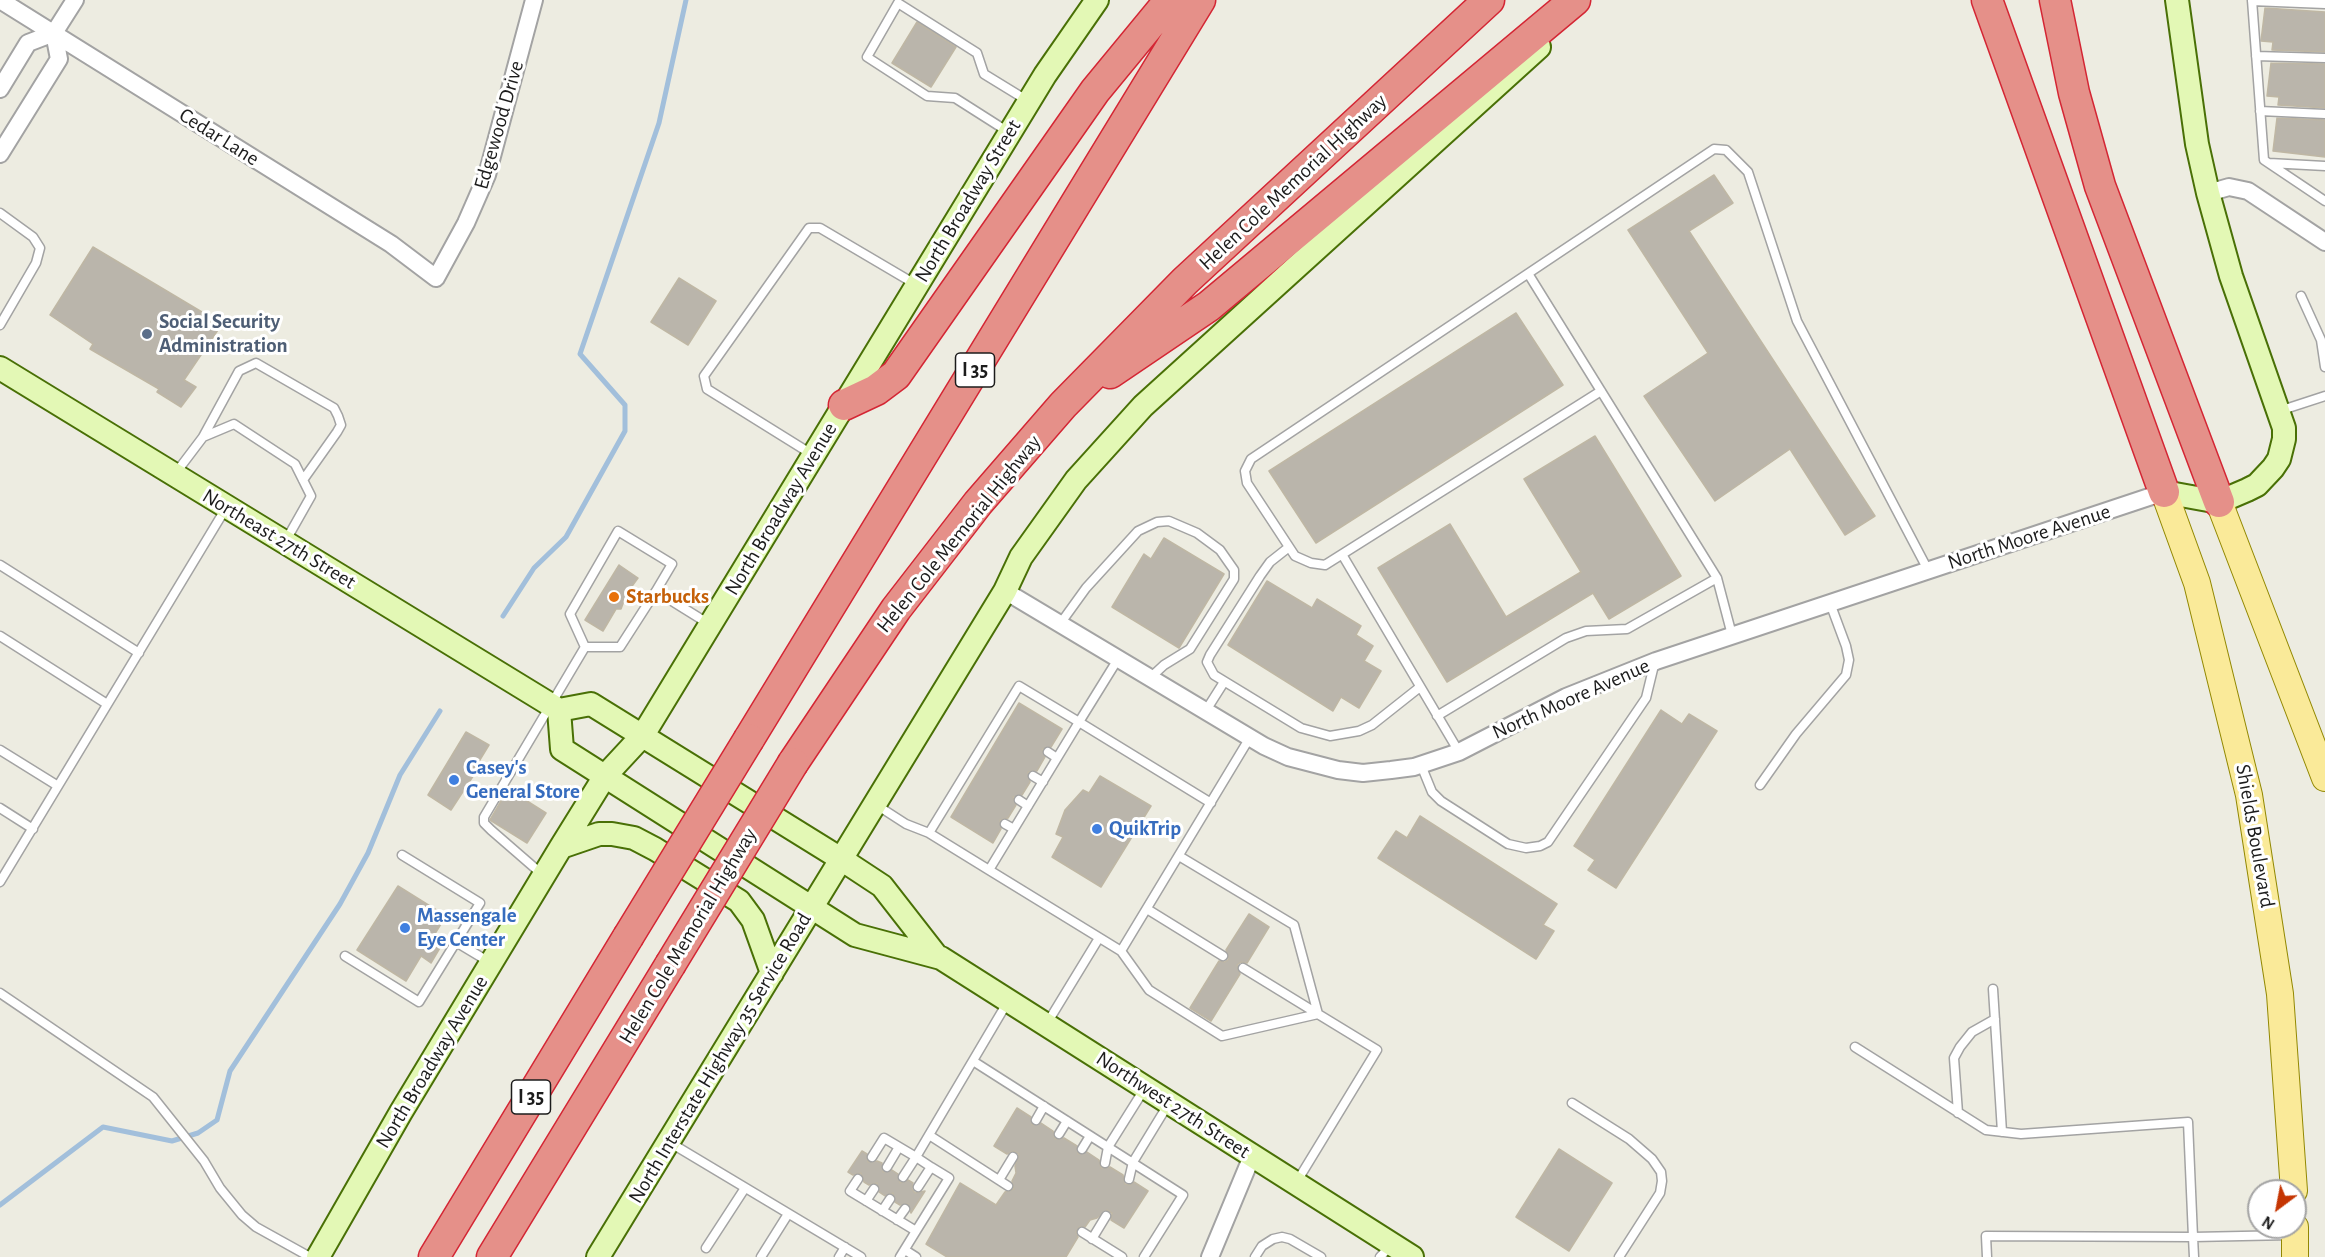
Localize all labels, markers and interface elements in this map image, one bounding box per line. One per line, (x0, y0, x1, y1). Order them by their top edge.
street label: Edgewood Drive (469, 58, 529, 192)
street label: Helen Cole Memorial Highway (1194, 88, 1392, 276)
street label: Cedar Lane (174, 103, 264, 171)
street label: North Broadway Street (909, 115, 1027, 287)
place label: Social Security Administration (159, 309, 288, 359)
marker: Social Security Administration (140, 327, 154, 341)
road number: I 35 (956, 353, 994, 387)
street label: North Broadway Avenue (719, 418, 843, 600)
street label: Helen Cole Memorial Highway (871, 430, 1047, 638)
street label: Northeast 27th Street (198, 483, 360, 595)
street label: North Moore Avenue (1944, 499, 2114, 575)
place label: Starbucks (626, 584, 709, 610)
marker: Starbucks (607, 590, 621, 604)
street label: North Moore Avenue (1488, 653, 1654, 745)
place label: Casey's General Store (466, 755, 580, 805)
street label: Shields Boulevard (2230, 762, 2280, 910)
marker: Casey's General Store (447, 773, 461, 787)
place label: QuikTrip (1109, 816, 1181, 842)
marker: QuikTrip (1090, 822, 1104, 836)
street label: Helen Cole Memorial Highway (614, 824, 762, 1048)
place label: Massengale Eye Center (417, 903, 517, 953)
street label: North Interstate Highway 35 Service Road (623, 908, 817, 1208)
marker: Massengale Eye Center (398, 921, 412, 935)
street label: North Broadway Avenue (370, 971, 494, 1153)
street label: Northwest 27th Street (1091, 1046, 1255, 1164)
road number: I 35 (512, 1080, 550, 1114)
north arrow (2247, 1179, 2307, 1239)
text: N (2260, 1213, 2277, 1232)

